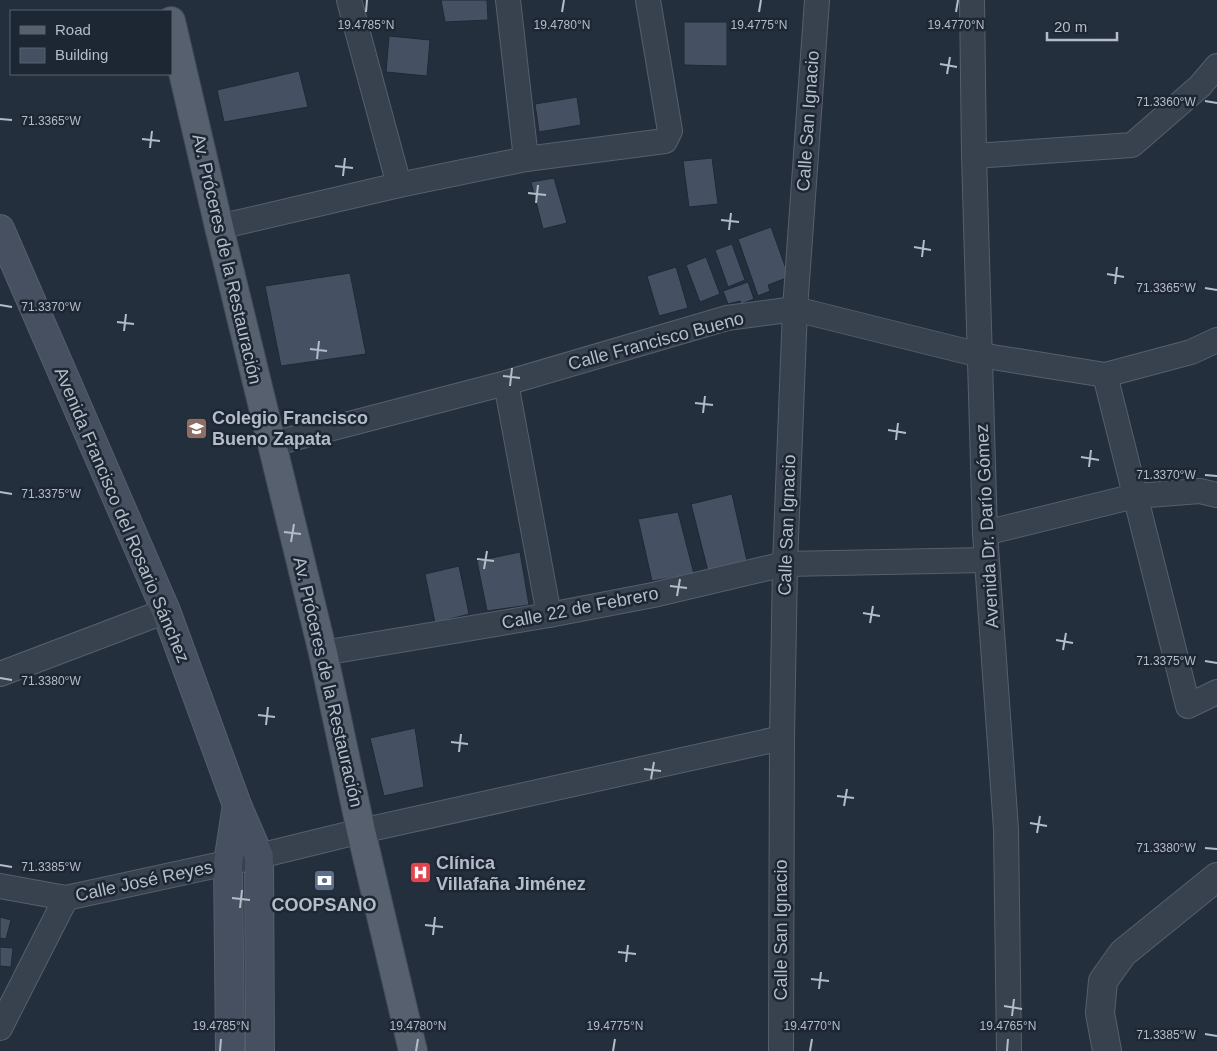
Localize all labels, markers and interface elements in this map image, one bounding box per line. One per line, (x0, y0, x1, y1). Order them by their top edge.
legend (10, 10, 172, 75)
scale bar (1047, 10, 1117, 42)
text: 19.4785°N (338, 18, 394, 32)
text: 19.4780°N (534, 18, 590, 32)
text: 19.4775°N (731, 18, 787, 32)
text: 19.4770°N (928, 18, 984, 32)
text: 20 m (1054, 18, 1087, 35)
text: Road (55, 21, 91, 38)
text: Building (55, 46, 108, 63)
street label: Calle San Ignacio (793, 50, 823, 192)
text: 71.3360°W (1136, 95, 1196, 109)
text: 71.3365°W (21, 114, 81, 128)
street label: Av. Próceres de la Restauración (188, 132, 266, 386)
text: 71.3365°W (1136, 281, 1196, 295)
text: 71.3370°W (21, 300, 81, 314)
street label: Calle Francisco Bueno (566, 308, 746, 374)
street label: Avenida Francisco del Rosario Sánchez (51, 364, 193, 666)
place label: Colegio Francisco Bueno Zapata (212, 408, 368, 449)
school or university icon: Colegio Francisco Bueno Zapata (184, 416, 208, 440)
street label: Avenida Dr. Darío Gómez (972, 423, 1002, 629)
street label: Calle San Ignacio (775, 454, 799, 596)
text: 71.3370°W (1136, 468, 1196, 482)
text: 71.3375°W (21, 487, 81, 501)
street label: Av. Próceres de la Restauración (289, 555, 367, 809)
street label: Calle 22 de Febrero (500, 583, 660, 633)
text: 71.3375°W (1136, 654, 1196, 668)
text: 71.3380°W (21, 674, 81, 688)
text: 71.3380°W (1136, 841, 1196, 855)
place label: Clínica Villafaña Jiménez (436, 853, 586, 894)
street label: Calle José Reyes (73, 857, 215, 905)
street label: Calle San Ignacio (771, 859, 791, 1001)
text: 71.3385°W (21, 860, 81, 874)
hospital icon: Clínica Villafaña Jiménez (408, 861, 432, 885)
bank icon: COOPSANO (312, 868, 336, 892)
place label: COOPSANO (271, 895, 377, 915)
text: 19.4785°N (193, 1019, 249, 1033)
text: 19.4780°N (390, 1019, 446, 1033)
text: 19.4775°N (587, 1019, 643, 1033)
text: 19.4770°N (784, 1019, 840, 1033)
text: 19.4765°N (980, 1019, 1036, 1033)
text: 71.3385°W (1136, 1028, 1196, 1042)

